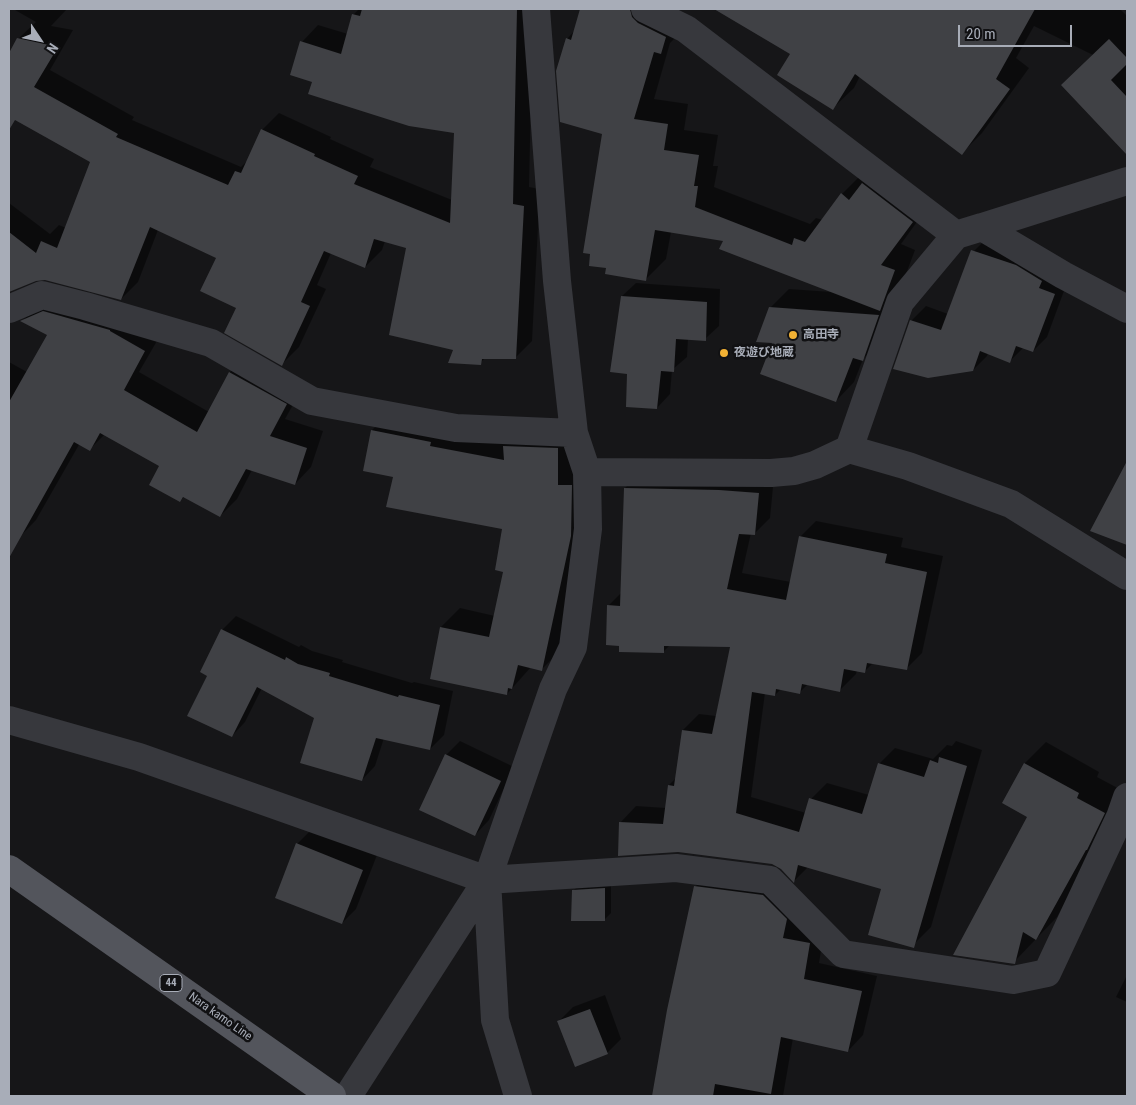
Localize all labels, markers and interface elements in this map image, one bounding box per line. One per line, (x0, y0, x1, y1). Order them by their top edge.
north arrow (15, 15, 65, 65)
scale bar (961, 15, 1075, 47)
text: 20 m (966, 25, 996, 43)
text: N (43, 40, 61, 56)
place label: 高田寺 (803, 328, 839, 342)
marker: 高田寺 (787, 329, 799, 341)
place label: 夜遊び地蔵 (734, 346, 794, 360)
marker: 夜遊び地蔵 (718, 347, 730, 359)
road number: 44 (160, 974, 182, 991)
street label: Nara kamo Line (186, 990, 254, 1044)

